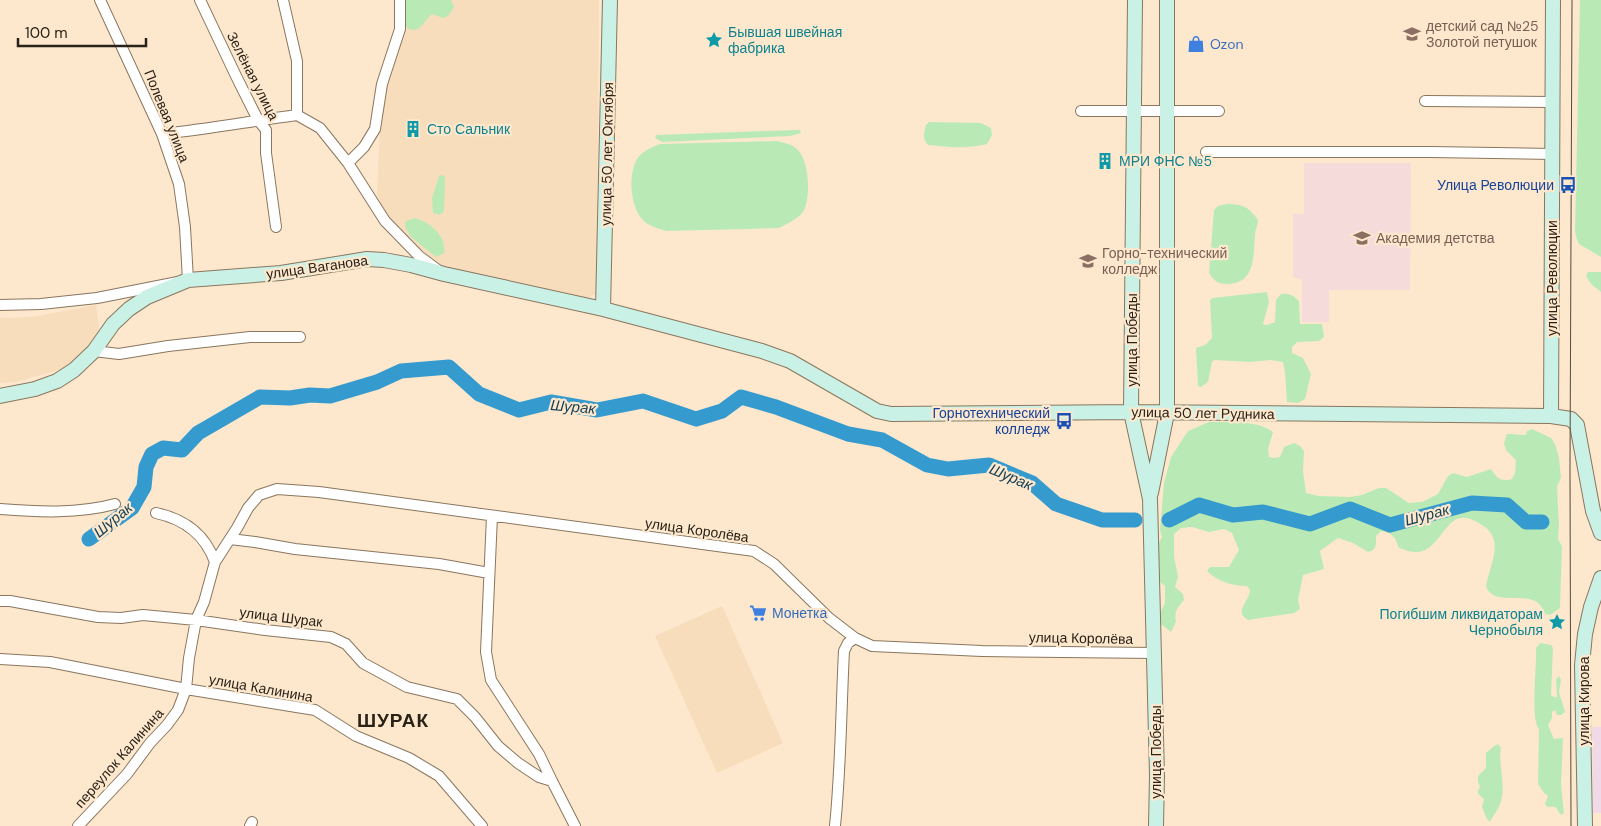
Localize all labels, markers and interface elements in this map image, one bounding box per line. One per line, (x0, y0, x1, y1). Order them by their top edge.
scale bar (18, 15, 145, 47)
place label: детский сад №25 Золотой петушок (1426, 17, 1539, 51)
text: 100 m (25, 23, 68, 43)
place label: Бывшая швейная фабрика (728, 23, 842, 57)
school or university icon: детский сад №25 Золотой петушок (1402, 24, 1422, 44)
street label: Зелёная улица (223, 29, 283, 124)
place icon: Бывшая швейная фабрика (704, 30, 724, 50)
shop icon: Ozon (1186, 34, 1206, 54)
place label: Ozon (1210, 35, 1244, 53)
street label: Полевая улица (140, 67, 194, 165)
street label: улица 50 лет Октября (597, 82, 617, 226)
building icon: Сто Сальник (403, 119, 423, 139)
place label: Сто Сальник (427, 120, 511, 138)
building icon: МРИ ФНС №5 (1095, 151, 1115, 171)
place label: МРИ ФНС №5 (1119, 152, 1212, 170)
bus stop icon: Улица Революции (1558, 175, 1578, 195)
place label: Улица Революции (1437, 176, 1554, 194)
street label: улица Революции (1543, 220, 1561, 336)
school or university icon: Академия детства (1352, 228, 1372, 248)
place label: Академия детства (1376, 229, 1495, 247)
place label: Горно-технический колледж (1102, 244, 1227, 278)
street label: улица Ваганова (265, 251, 369, 283)
school or university icon: Горно-технический колледж (1078, 251, 1098, 271)
street label: улица Победы (1123, 293, 1141, 387)
water label: Шурак (550, 395, 597, 419)
street label: улица 50 лет Рудника (1131, 403, 1275, 423)
place label: Горнотехнический колледж (932, 404, 1051, 438)
bus stop icon: Горнотехнический колледж (1054, 411, 1074, 431)
water label: Шурак (986, 459, 1036, 495)
water label: Шурак (89, 497, 137, 542)
water label: Шурак (1403, 499, 1452, 530)
street label: улица Королёва (644, 514, 750, 546)
street label: улица Шурак (238, 603, 324, 631)
supermarket icon: Монетка (748, 603, 768, 623)
place label: Монетка (772, 604, 828, 622)
place label: Погибшим ликвидаторам Чернобыля (1380, 605, 1543, 639)
place icon: Погибшим ликвидаторам Чернобыля (1547, 612, 1567, 632)
street label: улица Королёва (1029, 628, 1134, 648)
street label: улица Кирова (1575, 656, 1593, 745)
street label: улица Калинина (208, 670, 315, 706)
street label: переулок Калинина (71, 704, 167, 812)
street label: улица Победы (1147, 705, 1165, 799)
district label: ШУРАК (357, 708, 429, 733)

